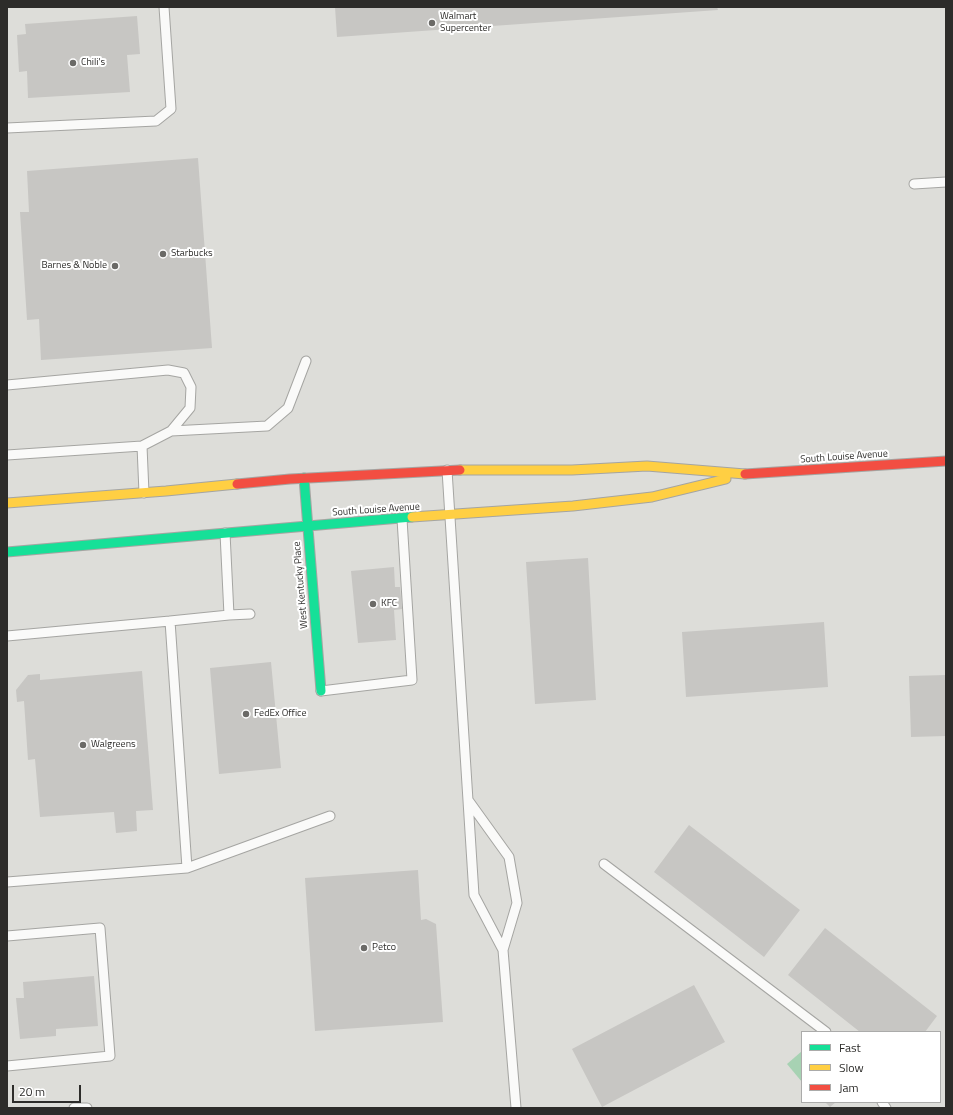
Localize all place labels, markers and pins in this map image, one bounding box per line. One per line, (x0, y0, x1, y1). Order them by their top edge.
place label: Walmart Supercenter (440, 11, 491, 34)
marker: Walmart Supercenter (427, 18, 437, 28)
place label: Chili's (81, 57, 105, 69)
marker: Chili's (68, 58, 78, 68)
place label: Starbucks (171, 248, 213, 260)
marker: Starbucks (158, 249, 168, 259)
place label: Barnes & Noble (41, 260, 107, 272)
marker: Barnes & Noble (110, 261, 120, 271)
place label: KFC (381, 598, 397, 610)
marker: KFC (368, 599, 378, 609)
place label: FedEx Office (254, 708, 306, 720)
marker: FedEx Office (241, 709, 251, 719)
place label: Walgreens (91, 739, 136, 751)
marker: Walgreens (78, 740, 88, 750)
place label: Petco (372, 942, 396, 954)
marker: Petco (359, 943, 369, 953)

